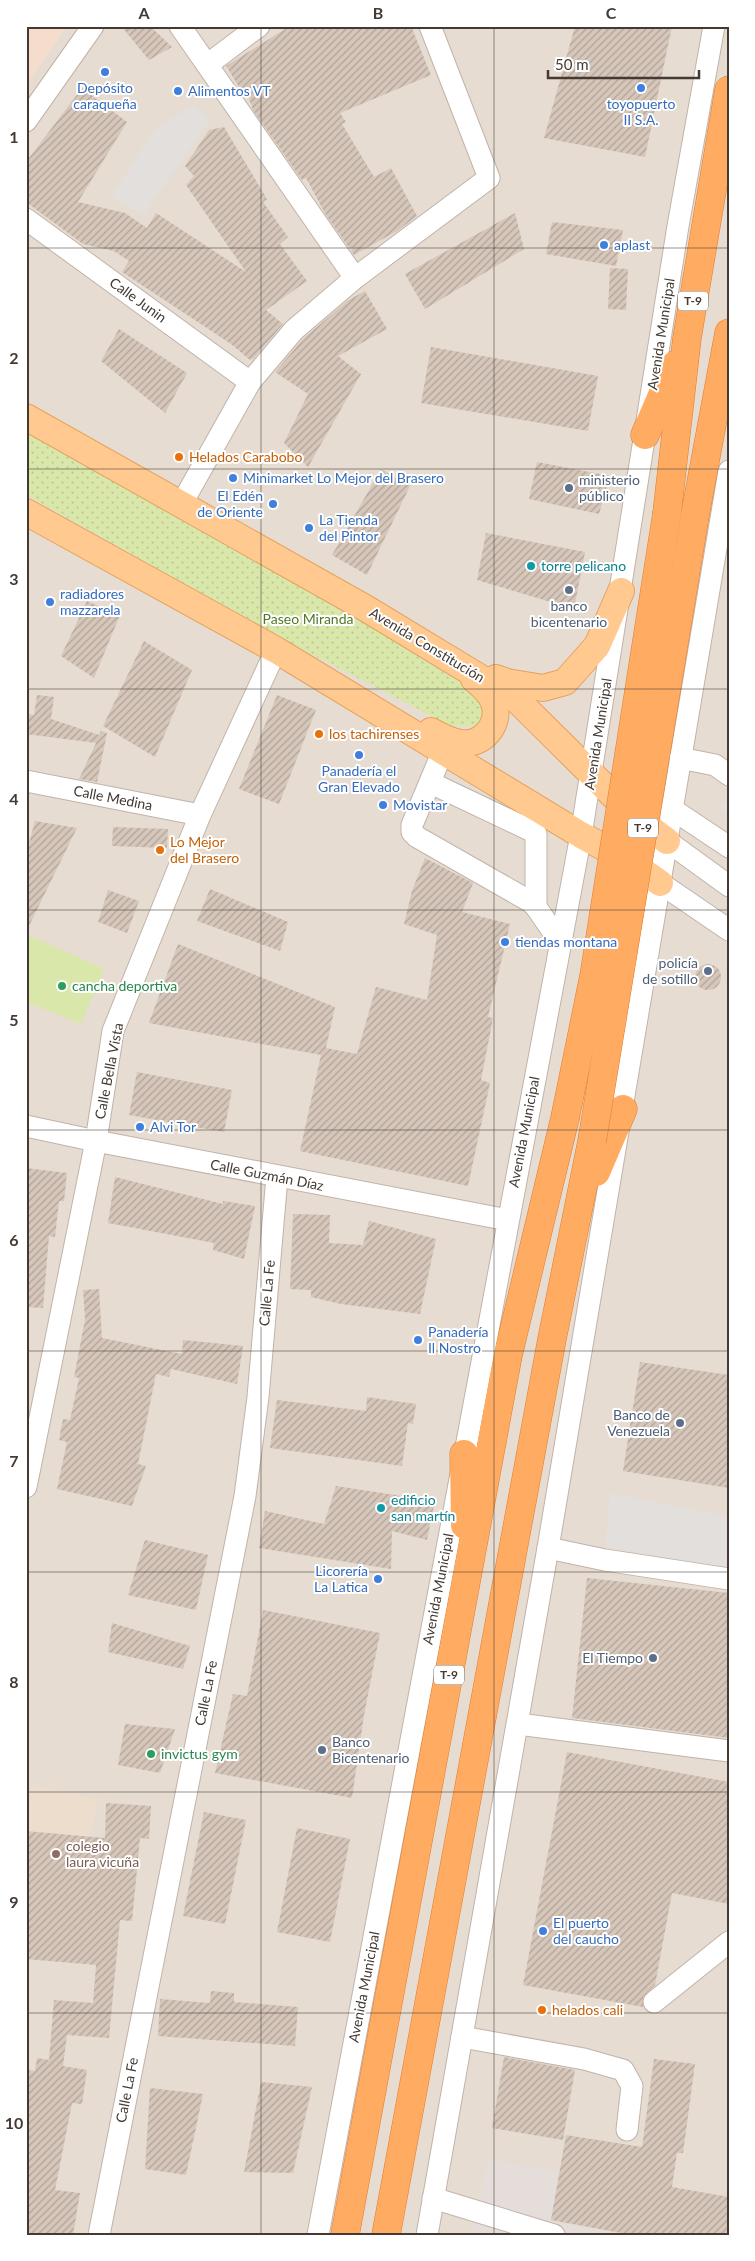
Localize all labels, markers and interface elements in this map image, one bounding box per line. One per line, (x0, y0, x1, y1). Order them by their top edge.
text: A (137, 3, 150, 22)
text: B (373, 3, 383, 22)
text: C (606, 3, 617, 22)
scale bar (548, 48, 699, 80)
text: 50 m (555, 55, 589, 73)
marker: Depósito caraqueña (99, 66, 111, 78)
place label: Depósito caraqueña (73, 79, 137, 112)
place label: Alimentos VT (188, 82, 271, 99)
marker: toyopuerto II S.A. (635, 82, 647, 94)
marker: Alimentos VT (172, 85, 184, 97)
place label: toyopuerto II S.A. (607, 95, 675, 128)
text: 1 (9, 127, 19, 146)
place label: aplast (614, 236, 650, 253)
marker: aplast (598, 239, 610, 251)
street label: Calle Junin (107, 273, 170, 326)
street label: Avenida Municipal (643, 277, 678, 391)
road number: T-9 (678, 292, 708, 310)
text: 2 (9, 348, 19, 367)
place label: Helados Carabobo (189, 448, 302, 465)
marker: Helados Carabobo (173, 451, 185, 463)
place label: Minimarket Lo Mejor del Brasero (243, 469, 444, 486)
place label: ministerio público (579, 471, 640, 504)
marker: Minimarket Lo Mejor del Brasero (227, 472, 239, 484)
marker: ministerio público (563, 482, 575, 494)
place label: El Edén de Oriente (197, 487, 263, 520)
marker: El Edén de Oriente (267, 498, 279, 510)
place label: La Tienda del Pintor (319, 511, 379, 544)
marker: La Tienda del Pintor (303, 522, 315, 534)
place label: torre pelicano (541, 557, 626, 574)
marker: torre pelicano (525, 560, 537, 572)
text: 3 (9, 569, 19, 588)
marker: banco bicentenario (563, 584, 575, 596)
place label: radiadores mazzarela (60, 585, 124, 618)
marker: radiadores mazzarela (44, 596, 56, 608)
place label: banco bicentenario (531, 597, 607, 630)
street label: Avenida Constitución (367, 604, 488, 686)
park label: Paseo Miranda (263, 610, 353, 627)
street label: Avenida Municipal (580, 677, 615, 791)
place label: los tachirenses (329, 725, 419, 742)
marker: los tachirenses (313, 728, 325, 740)
marker: Panadería el Gran Elevado (353, 749, 365, 761)
place label: Panadería el Gran Elevado (318, 762, 400, 795)
street label: Calle Medina (72, 782, 154, 813)
text: 4 (9, 789, 19, 808)
place label: Movistar (393, 796, 447, 813)
marker: Movistar (377, 799, 389, 811)
road number: T-9 (628, 818, 658, 838)
place label: Lo Mejor del Brasero (170, 833, 239, 866)
marker: Lo Mejor del Brasero (154, 844, 166, 856)
place label: tiendas montana (515, 933, 617, 950)
marker: tiendas montana (499, 936, 511, 948)
place label: policía de sotillo (642, 954, 698, 987)
marker: policía de sotillo (702, 965, 714, 977)
place label: cancha deportiva (72, 977, 177, 994)
marker: cancha deportiva (56, 980, 68, 992)
text: 5 (9, 1010, 19, 1029)
street label: Calle Bella Vista (91, 1021, 126, 1121)
street label: Avenida Municipal (504, 1075, 543, 1189)
place label: Alvi Tor (150, 1118, 196, 1135)
marker: Alvi Tor (134, 1121, 146, 1133)
street label: Calle Guzmán Díaz (209, 1155, 325, 1194)
text: 6 (9, 1230, 19, 1249)
street label: Calle La Fe (255, 1259, 278, 1327)
place label: Panadería Il Nostro (428, 1323, 489, 1356)
marker: Panadería Il Nostro (412, 1334, 424, 1346)
place label: Banco de Venezuela (607, 1406, 670, 1439)
marker: Banco de Venezuela (674, 1417, 686, 1429)
text: 7 (9, 1451, 19, 1470)
place label: edificio san martín (391, 1491, 455, 1524)
marker: edificio san martín (375, 1502, 387, 1514)
street label: Avenida Municipal (418, 1532, 457, 1646)
place label: Licorería La Latica (314, 1562, 368, 1595)
marker: Licorería La Latica (372, 1573, 384, 1585)
place label: El Tiempo (582, 1649, 643, 1666)
marker: El Tiempo (647, 1652, 659, 1664)
street label: Calle La Fe (191, 1659, 220, 1727)
road number: T-9 (434, 1666, 464, 1684)
text: 8 (9, 1672, 19, 1691)
place label: Banco Bicentenario (332, 1733, 410, 1766)
marker: Banco Bicentenario (316, 1744, 328, 1756)
place label: invictus gym (161, 1745, 238, 1762)
marker: invictus gym (145, 1748, 157, 1760)
place label: colegio laura vicuña (66, 1837, 139, 1870)
marker: colegio laura vicuña (50, 1848, 62, 1860)
text: 9 (9, 1892, 19, 1911)
place label: El puerto del caucho (553, 1914, 619, 1947)
marker: El puerto del caucho (537, 1925, 549, 1937)
street label: Avenida Municipal (344, 1930, 383, 2044)
place label: helados cali (552, 2001, 623, 2018)
marker: helados cali (536, 2004, 548, 2016)
street label: Calle La Fe (112, 2056, 141, 2124)
text: 10 (5, 2113, 23, 2132)

